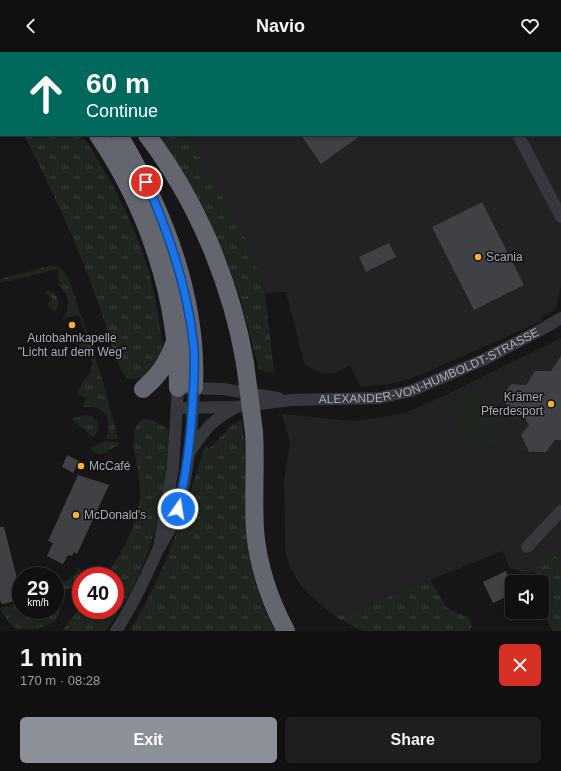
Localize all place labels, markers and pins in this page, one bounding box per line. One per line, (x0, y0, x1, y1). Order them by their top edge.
pin (129, 165, 163, 199)
place label: Scania (486, 250, 523, 264)
marker: Scania (473, 252, 483, 262)
marker: Autobahnkapelle "Licht auf dem Weg" (67, 320, 77, 330)
place label: Autobahnkapelle "Licht auf dem Weg" (18, 331, 126, 359)
place label: Krämer Pferdesport (481, 390, 544, 418)
marker: Krämer Pferdesport (546, 399, 556, 409)
place label: McCafé (89, 459, 131, 473)
marker: McCafé (76, 461, 86, 471)
place label: McDonald's (84, 508, 146, 522)
marker: McDonald's (71, 510, 81, 520)

